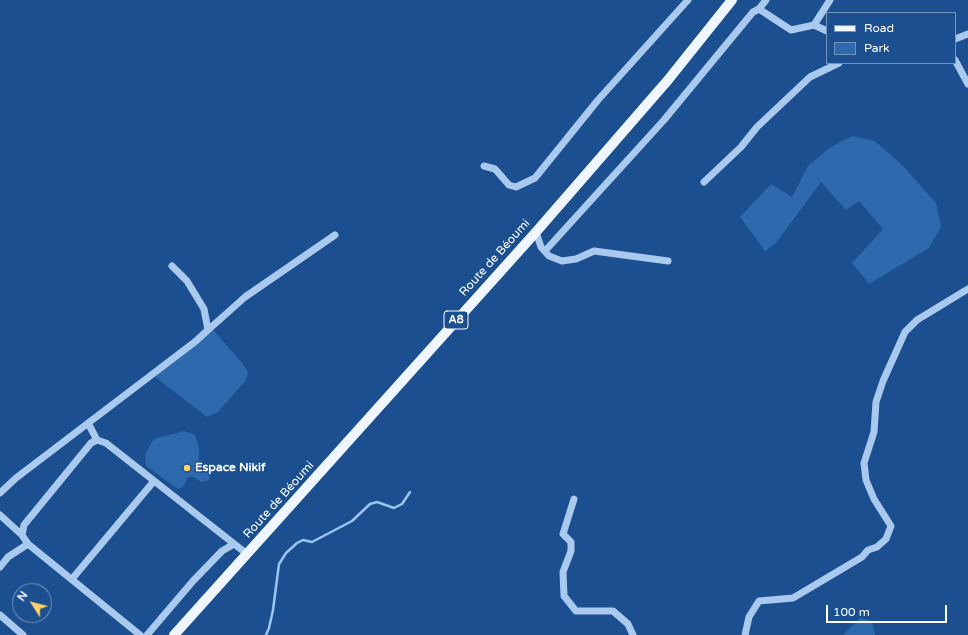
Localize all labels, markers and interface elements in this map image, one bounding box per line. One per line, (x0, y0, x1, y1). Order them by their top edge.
legend (826, 12, 956, 64)
text: Road (864, 21, 894, 35)
text: Park (864, 41, 890, 55)
street label: Route de Béoumi (457, 217, 533, 299)
road number: A8 (444, 311, 468, 329)
street label: Route de Béoumi (241, 459, 317, 541)
place label: Espace Nikif (195, 461, 266, 475)
marker: Espace Nikif (182, 463, 192, 473)
north arrow (12, 583, 52, 623)
text: N (15, 589, 31, 604)
scale bar (828, 597, 949, 623)
text: 100 m (833, 605, 870, 619)

